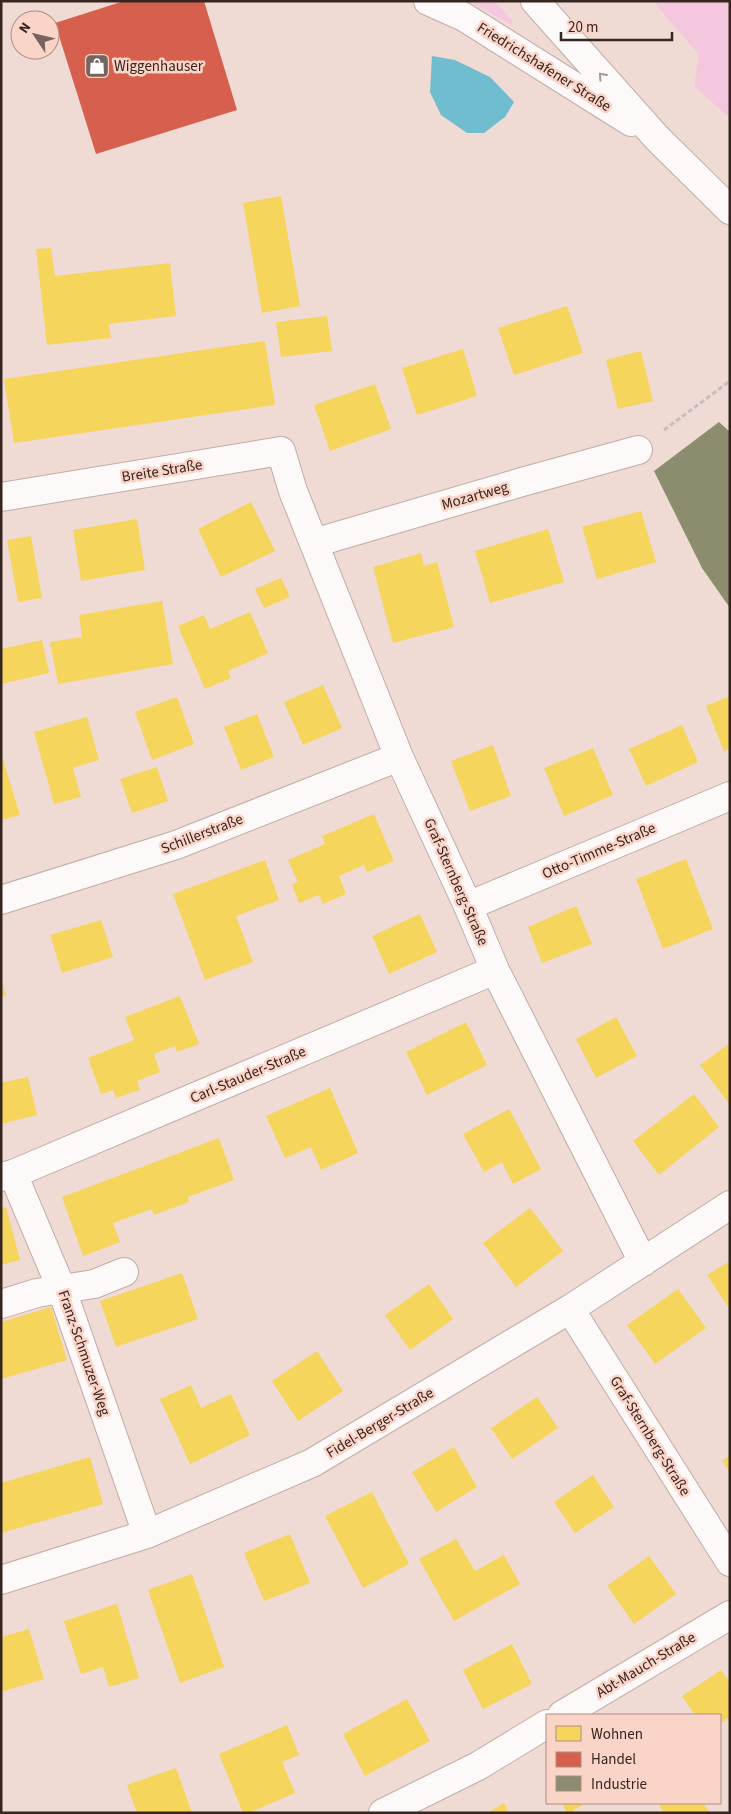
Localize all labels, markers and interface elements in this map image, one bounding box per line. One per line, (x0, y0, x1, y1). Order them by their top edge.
north arrow (10, 10, 60, 60)
scale bar (561, 10, 672, 42)
street label: Friedrichshafener Straße (473, 17, 615, 117)
text: 20 m (568, 17, 598, 38)
text: N (14, 19, 36, 38)
shop icon: Wiggenhauser (84, 53, 110, 79)
place label: Wiggenhauser (114, 56, 204, 77)
one-way arrow (599, 73, 607, 82)
street label: Breite Straße (120, 454, 204, 488)
street label: Mozartweg (439, 476, 511, 516)
street label: Schillerstraße (158, 809, 246, 859)
street label: Graf-Sternberg-Straße (418, 815, 494, 949)
street label: Otto-Timme-Straße (539, 818, 659, 884)
street label: Carl-Stauder-Straße (187, 1041, 309, 1109)
street label: Franz-Schmuzer-Weg (53, 1287, 115, 1419)
street label: Graf-Sternberg-Straße (605, 1372, 695, 1500)
street label: Fidel-Berger-Straße (322, 1383, 438, 1463)
street label: Abt-Mauch-Straße (592, 1627, 700, 1703)
legend (546, 1714, 721, 1804)
text: Wohnen (591, 1724, 643, 1745)
text: Handel (591, 1749, 636, 1770)
text: Industrie (591, 1774, 647, 1795)

